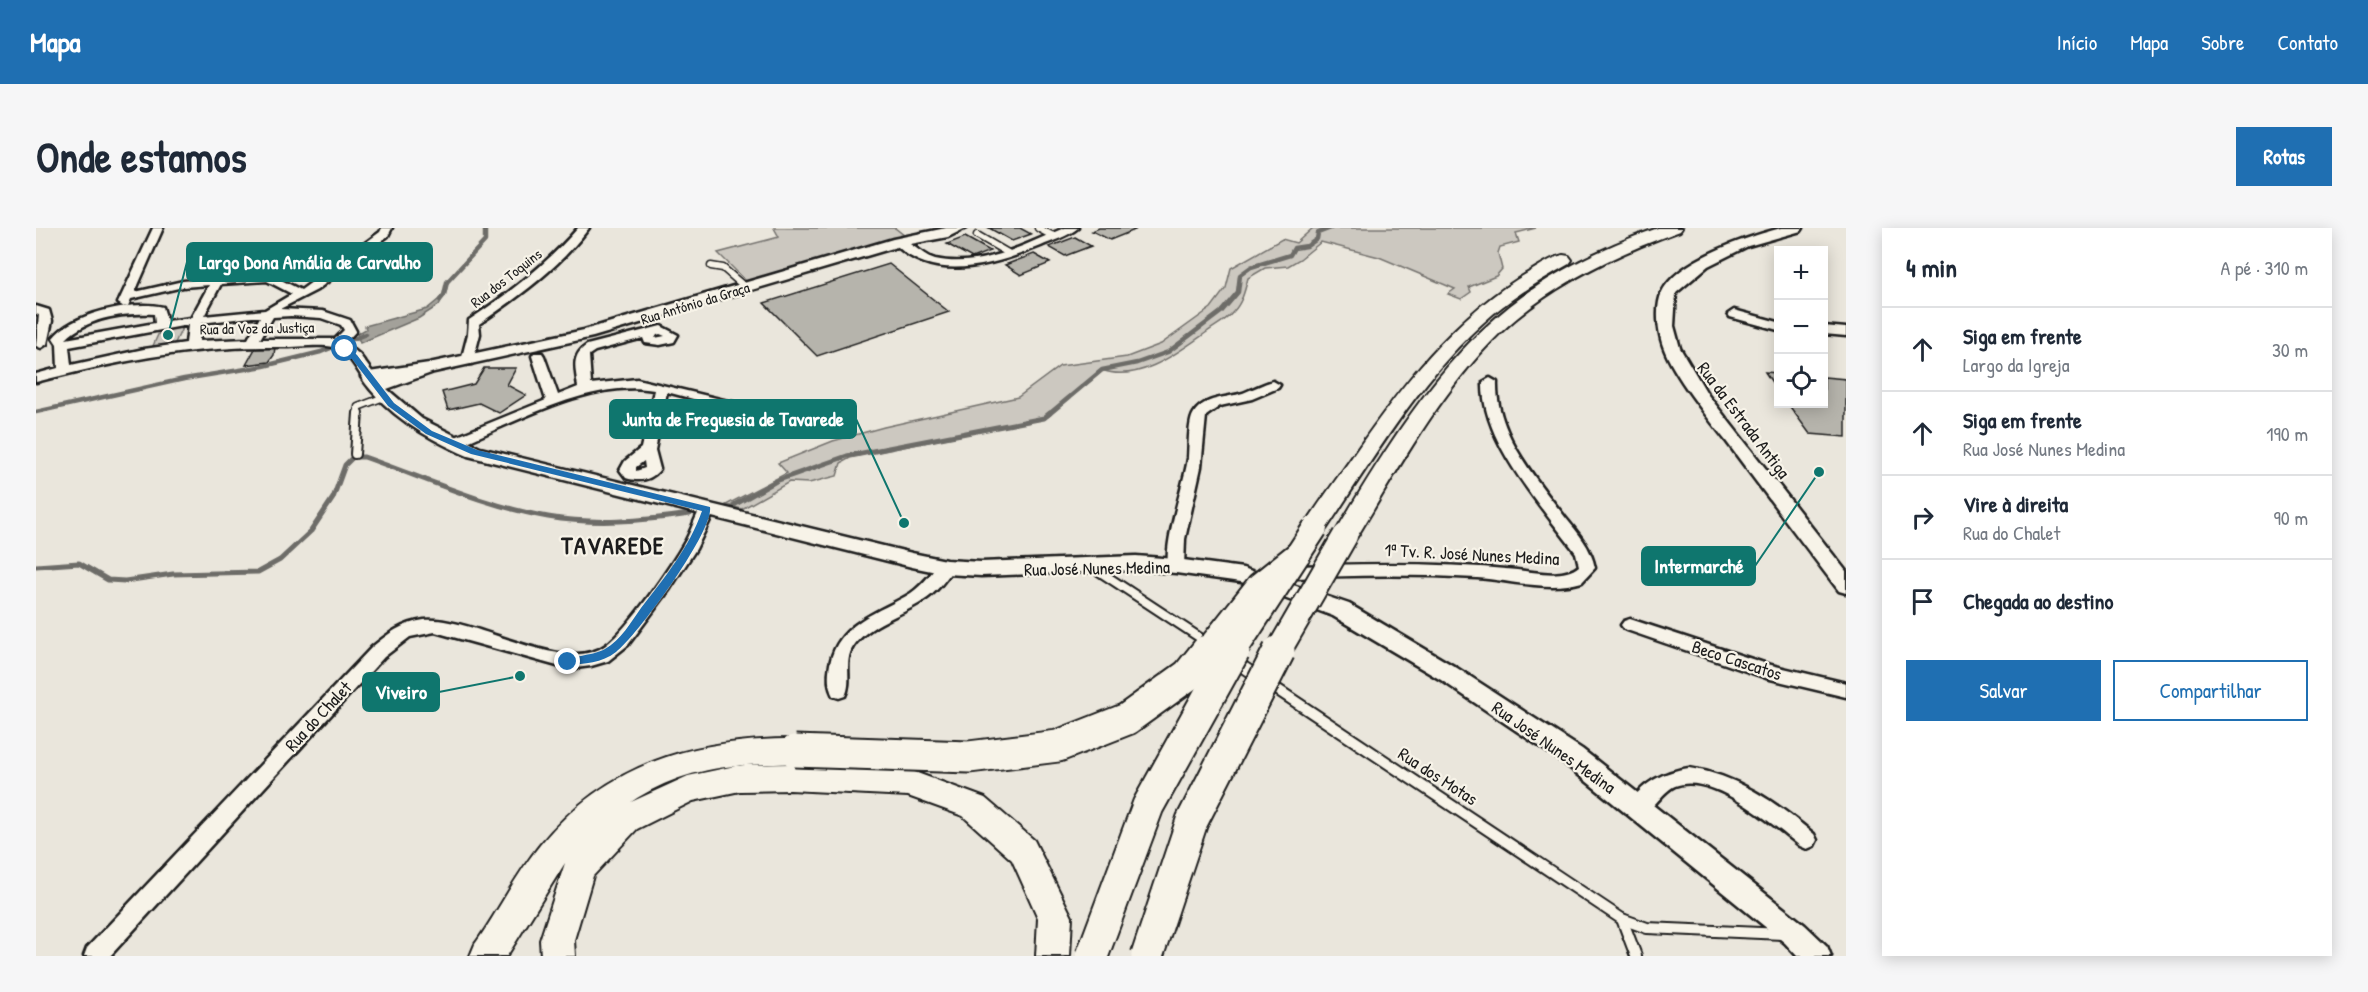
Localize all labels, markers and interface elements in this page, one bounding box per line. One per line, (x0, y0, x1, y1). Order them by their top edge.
text: Mapa (30, 23, 81, 61)
text: Início (2057, 28, 2097, 57)
text: Mapa (2130, 28, 2168, 57)
text: Sobre (2201, 28, 2244, 57)
text: Contato (2277, 28, 2338, 57)
button: Rotas (2236, 127, 2332, 186)
text: Onde estamos (36, 128, 247, 185)
callout: Largo Dona Amália de Carvalho (187, 243, 432, 281)
street label: Rua dos Toquins (466, 243, 546, 312)
map controls (1774, 246, 1828, 408)
button: + (1774, 246, 1828, 300)
text: Largo Dona Amália de Carvalho (199, 248, 421, 276)
text: 4 min (1906, 250, 1957, 285)
text: A pé · 310 m (2221, 254, 2308, 281)
street label: Rua António da Graça (638, 276, 752, 330)
button: − (1774, 300, 1828, 354)
street label: Rua da Voz da Justiça (200, 317, 314, 339)
text: Siga em frente (1963, 321, 2082, 351)
icon: ahead (1906, 333, 1939, 366)
route start (331, 335, 357, 361)
text: 30 m (2272, 336, 2308, 363)
text: Largo da Igreja (1963, 351, 2070, 378)
button: locate (1774, 354, 1828, 408)
street label: Rua da Estrada Antiga (1692, 356, 1796, 484)
callout: Junta de Freguesia de Tavarede (610, 400, 856, 438)
text: Junta de Freguesia de Tavarede (622, 405, 844, 433)
text: Siga em frente (1963, 405, 2082, 435)
icon: ahead (1906, 417, 1939, 450)
text: 190 m (2266, 420, 2308, 447)
text: Rua José Nunes Medina (1963, 435, 2125, 462)
text: Vire à direita (1963, 489, 2068, 519)
icon: right (1906, 501, 1939, 534)
text: 90 m (2274, 504, 2308, 531)
text: Rua do Chalet (1963, 519, 2060, 546)
district label: TAVAREDE (560, 529, 665, 561)
street label: 1ª Tv. R. José Nunes Medina (1384, 537, 1560, 571)
callout: Intermarché (1642, 547, 1755, 585)
text: Intermarché (1654, 552, 1744, 579)
street label: Rua José Nunes Medina (1024, 554, 1170, 582)
icon: arrive (1906, 585, 1939, 618)
text: Chegada ao destino (1963, 586, 2113, 616)
street label: Beco Cascatos (1689, 634, 1785, 686)
route end (554, 648, 580, 674)
button: Salvar (1906, 660, 2101, 721)
button: Compartilhar (2113, 660, 2308, 721)
callout: Viveiro (363, 673, 439, 711)
street label: Rua do Chalet (279, 675, 358, 757)
text: Viveiro (375, 678, 427, 705)
street label: Rua José Nunes Medina (1487, 695, 1621, 799)
street label: Rua dos Motas (1393, 741, 1483, 811)

